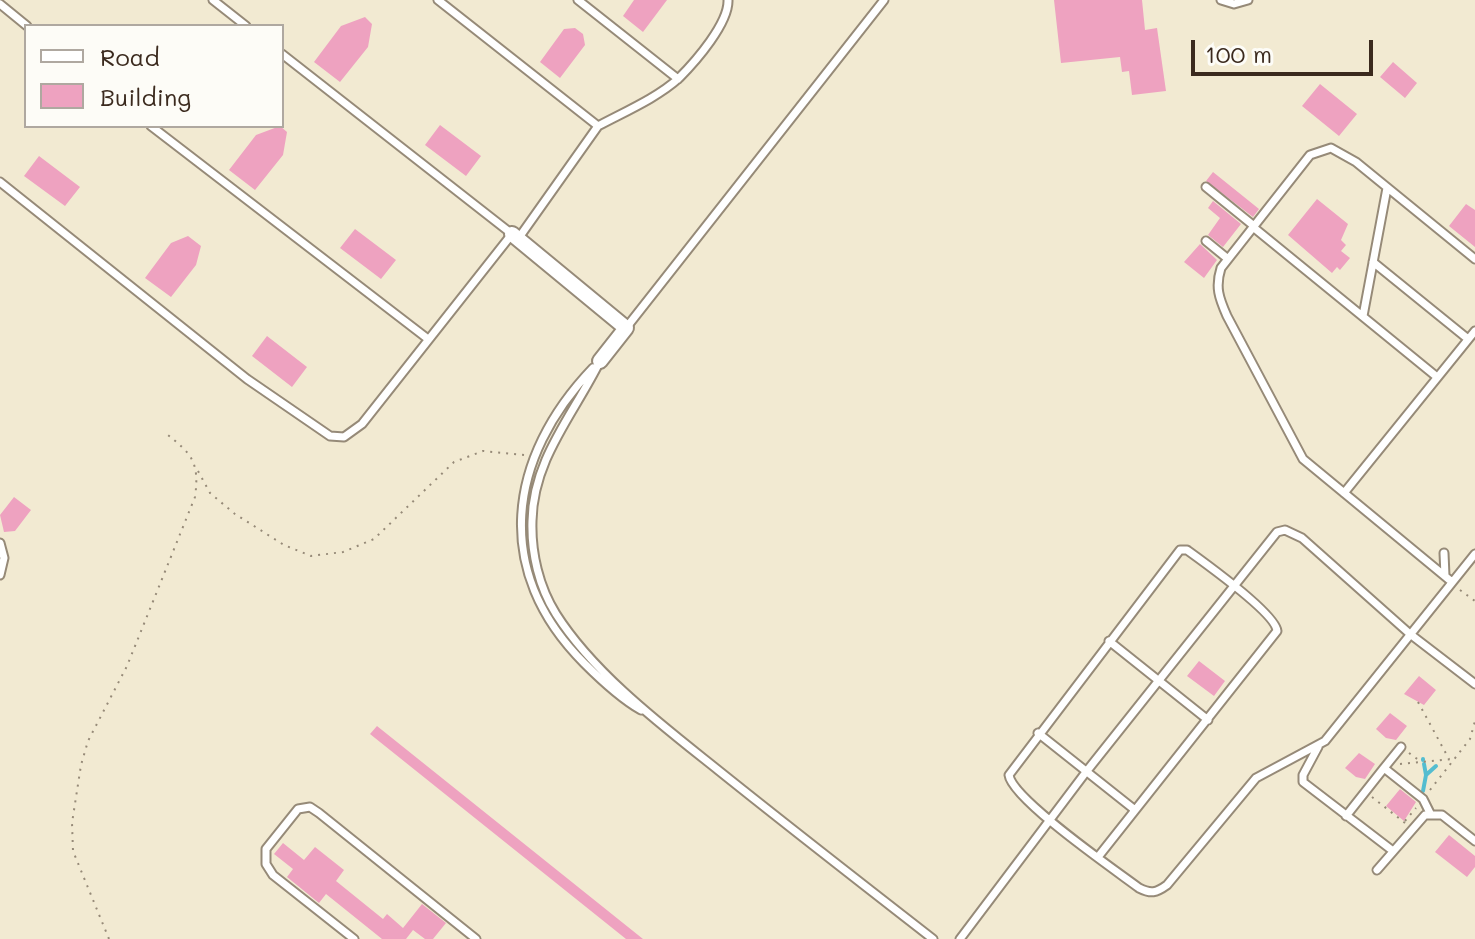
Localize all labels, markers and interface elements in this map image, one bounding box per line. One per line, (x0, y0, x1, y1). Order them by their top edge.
legend (24, 24, 284, 128)
scale bar (1195, 24, 1377, 74)
text: 100 m (1205, 38, 1272, 69)
text: Road (100, 41, 160, 72)
text: Building (100, 81, 191, 112)

